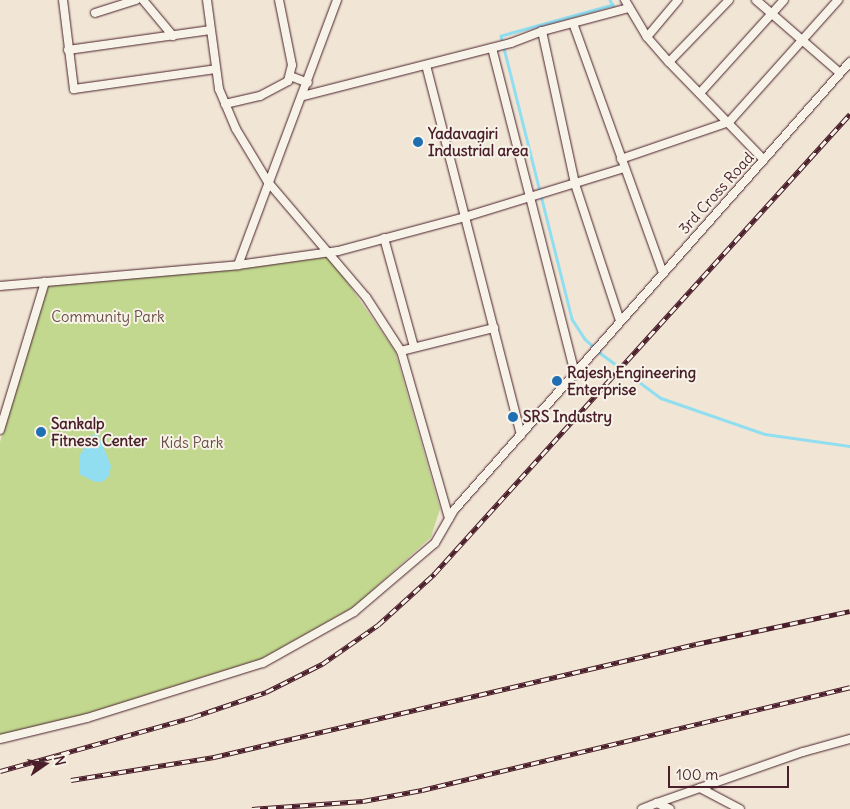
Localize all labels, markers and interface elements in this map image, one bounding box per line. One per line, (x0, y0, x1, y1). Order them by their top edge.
place label: Yadavagiri Industrial area (428, 124, 528, 159)
marker: Yadavagiri Industrial area (412, 136, 424, 148)
street label: 3rd Cross Road (675, 149, 757, 237)
park label: Community Park (51, 308, 165, 326)
place label: Rajesh Engineering Enterprise (567, 363, 696, 398)
marker: Rajesh Engineering Enterprise (551, 375, 563, 387)
place label: SRS Industry (523, 408, 612, 426)
marker: SRS Industry (507, 411, 519, 423)
place label: Sankalp Fitness Center (51, 414, 147, 449)
marker: Sankalp Fitness Center (35, 426, 47, 438)
park label: Kids Park (161, 434, 223, 452)
north arrow (20, 739, 70, 789)
text: N (50, 754, 69, 767)
scale bar (670, 756, 791, 788)
text: 100 m (676, 765, 718, 784)

